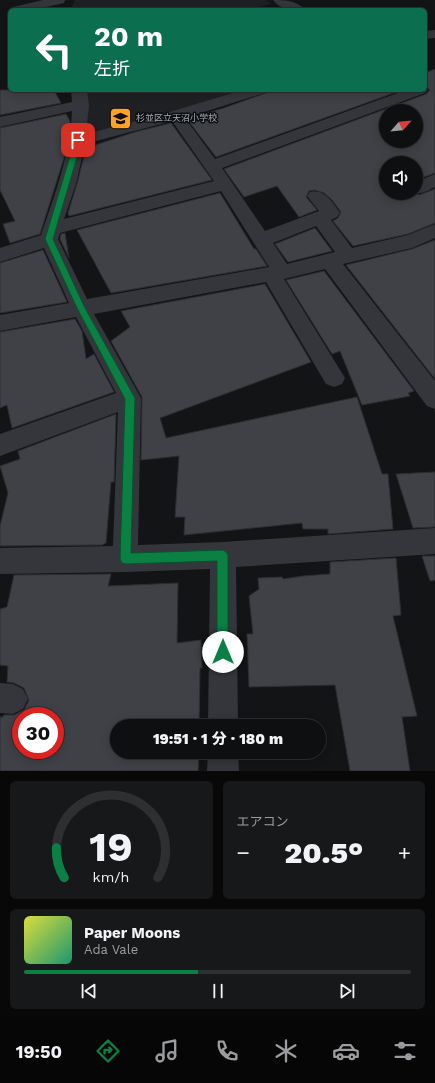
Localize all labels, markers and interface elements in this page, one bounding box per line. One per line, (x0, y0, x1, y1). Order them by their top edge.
text: 20 m (94, 20, 163, 53)
icon: left (28, 24, 80, 76)
text: 左折 (94, 58, 130, 79)
north arrow (379, 104, 423, 148)
map controls (379, 104, 423, 200)
school or university icon: 杉並区立天沼小学校 (107, 105, 133, 131)
place label: 杉並区立天沼小学校 (136, 113, 217, 123)
pin (61, 123, 95, 157)
icon: arrive (67, 129, 89, 151)
button: sound (379, 156, 423, 200)
position arrow (202, 631, 244, 673)
speed limit sign: 30 (12, 707, 64, 759)
text: 19:51 · 1 分 · 180 m (153, 730, 283, 748)
text: エアコン (237, 814, 289, 829)
text: 19 (89, 822, 133, 871)
text: 20.5° (284, 835, 363, 870)
text: − (237, 840, 250, 865)
text: + (398, 840, 411, 865)
text: km/h (93, 869, 130, 885)
text: Paper Moons (84, 924, 180, 942)
text: Ada Vale (84, 942, 138, 957)
icon: previous (78, 980, 100, 1002)
icon: pause (207, 980, 229, 1002)
icon: next (336, 980, 358, 1002)
icon: directions (94, 1037, 122, 1065)
icon: music (153, 1037, 181, 1065)
icon: phone (213, 1037, 241, 1065)
icon: climate (272, 1037, 300, 1065)
icon: car (332, 1037, 360, 1065)
icon: filters (391, 1037, 419, 1065)
text: 19:50 (16, 1041, 62, 1062)

